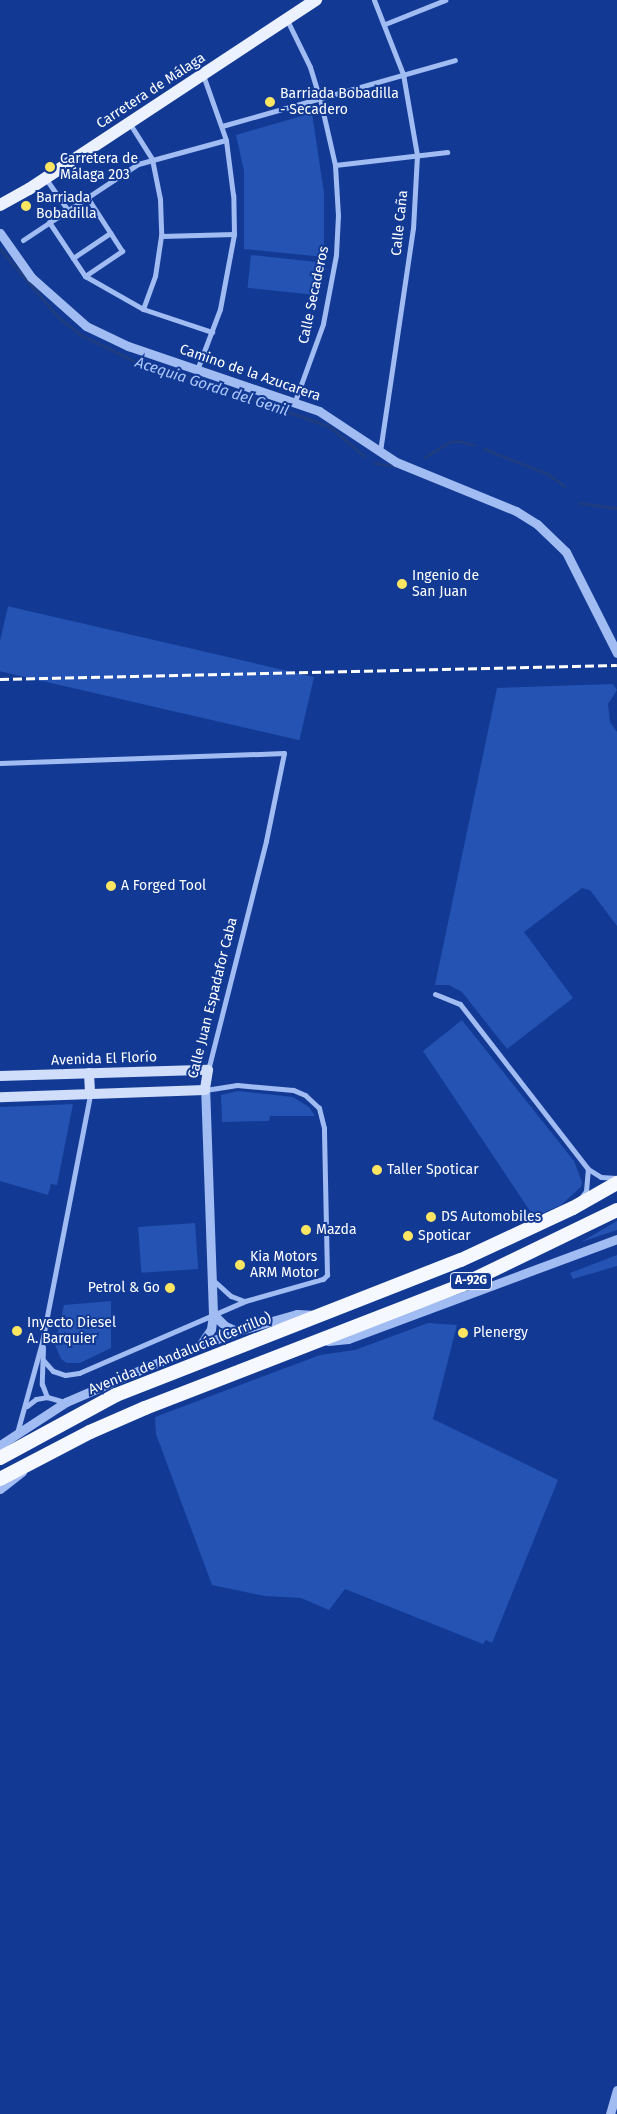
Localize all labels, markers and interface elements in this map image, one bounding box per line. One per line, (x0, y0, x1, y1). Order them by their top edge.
street label: Carretera de Málaga (93, 50, 209, 132)
place label: Barriada Bobadilla - Secadero (280, 86, 399, 118)
marker: Barriada Bobadilla - Secadero (264, 96, 276, 108)
place label: Carretera de Málaga 203 (60, 151, 138, 184)
marker: Carretera de Málaga 203 (44, 161, 56, 173)
street label: Calle Caña (388, 189, 412, 257)
place label: Barriada Bobadilla (36, 190, 97, 222)
marker: Barriada Bobadilla (20, 200, 32, 212)
street label: Calle Secaderos (295, 244, 333, 346)
street label: Camino de la Azucarera (177, 341, 323, 405)
water label: Acequia Gorda del Genil (133, 354, 291, 420)
place label: Ingenio de San Juan (412, 568, 479, 600)
marker: Ingenio de San Juan (396, 578, 408, 590)
place label: A Forged Tool (121, 878, 206, 894)
marker: A Forged Tool (105, 880, 117, 892)
street label: Calle Juan Espadafor Caba (185, 916, 241, 1080)
street label: Avenida El Florío (51, 1049, 157, 1069)
place label: Taller Spoticar (387, 1162, 479, 1178)
marker: Taller Spoticar (371, 1164, 383, 1176)
place label: DS Automobiles (441, 1209, 541, 1225)
marker: DS Automobiles (425, 1211, 437, 1223)
place label: Mazda (316, 1222, 357, 1238)
marker: Mazda (300, 1224, 312, 1236)
place label: Spoticar (418, 1228, 471, 1244)
marker: Spoticar (402, 1230, 414, 1242)
place label: Kia Motors ARM Motor (250, 1249, 319, 1282)
marker: Kia Motors ARM Motor (234, 1259, 246, 1271)
road number: A-92G (450, 1272, 492, 1290)
place label: Petrol & Go (88, 1280, 160, 1296)
marker: Petrol & Go (164, 1282, 176, 1294)
street label: Avenida de Andalucía (Cerrillo) (86, 1310, 274, 1398)
place label: Inyecto Diesel A. Barquier (27, 1315, 116, 1348)
marker: Inyecto Diesel A. Barquier (11, 1325, 23, 1337)
place label: Plenergy (473, 1325, 528, 1341)
marker: Plenergy (457, 1327, 469, 1339)

